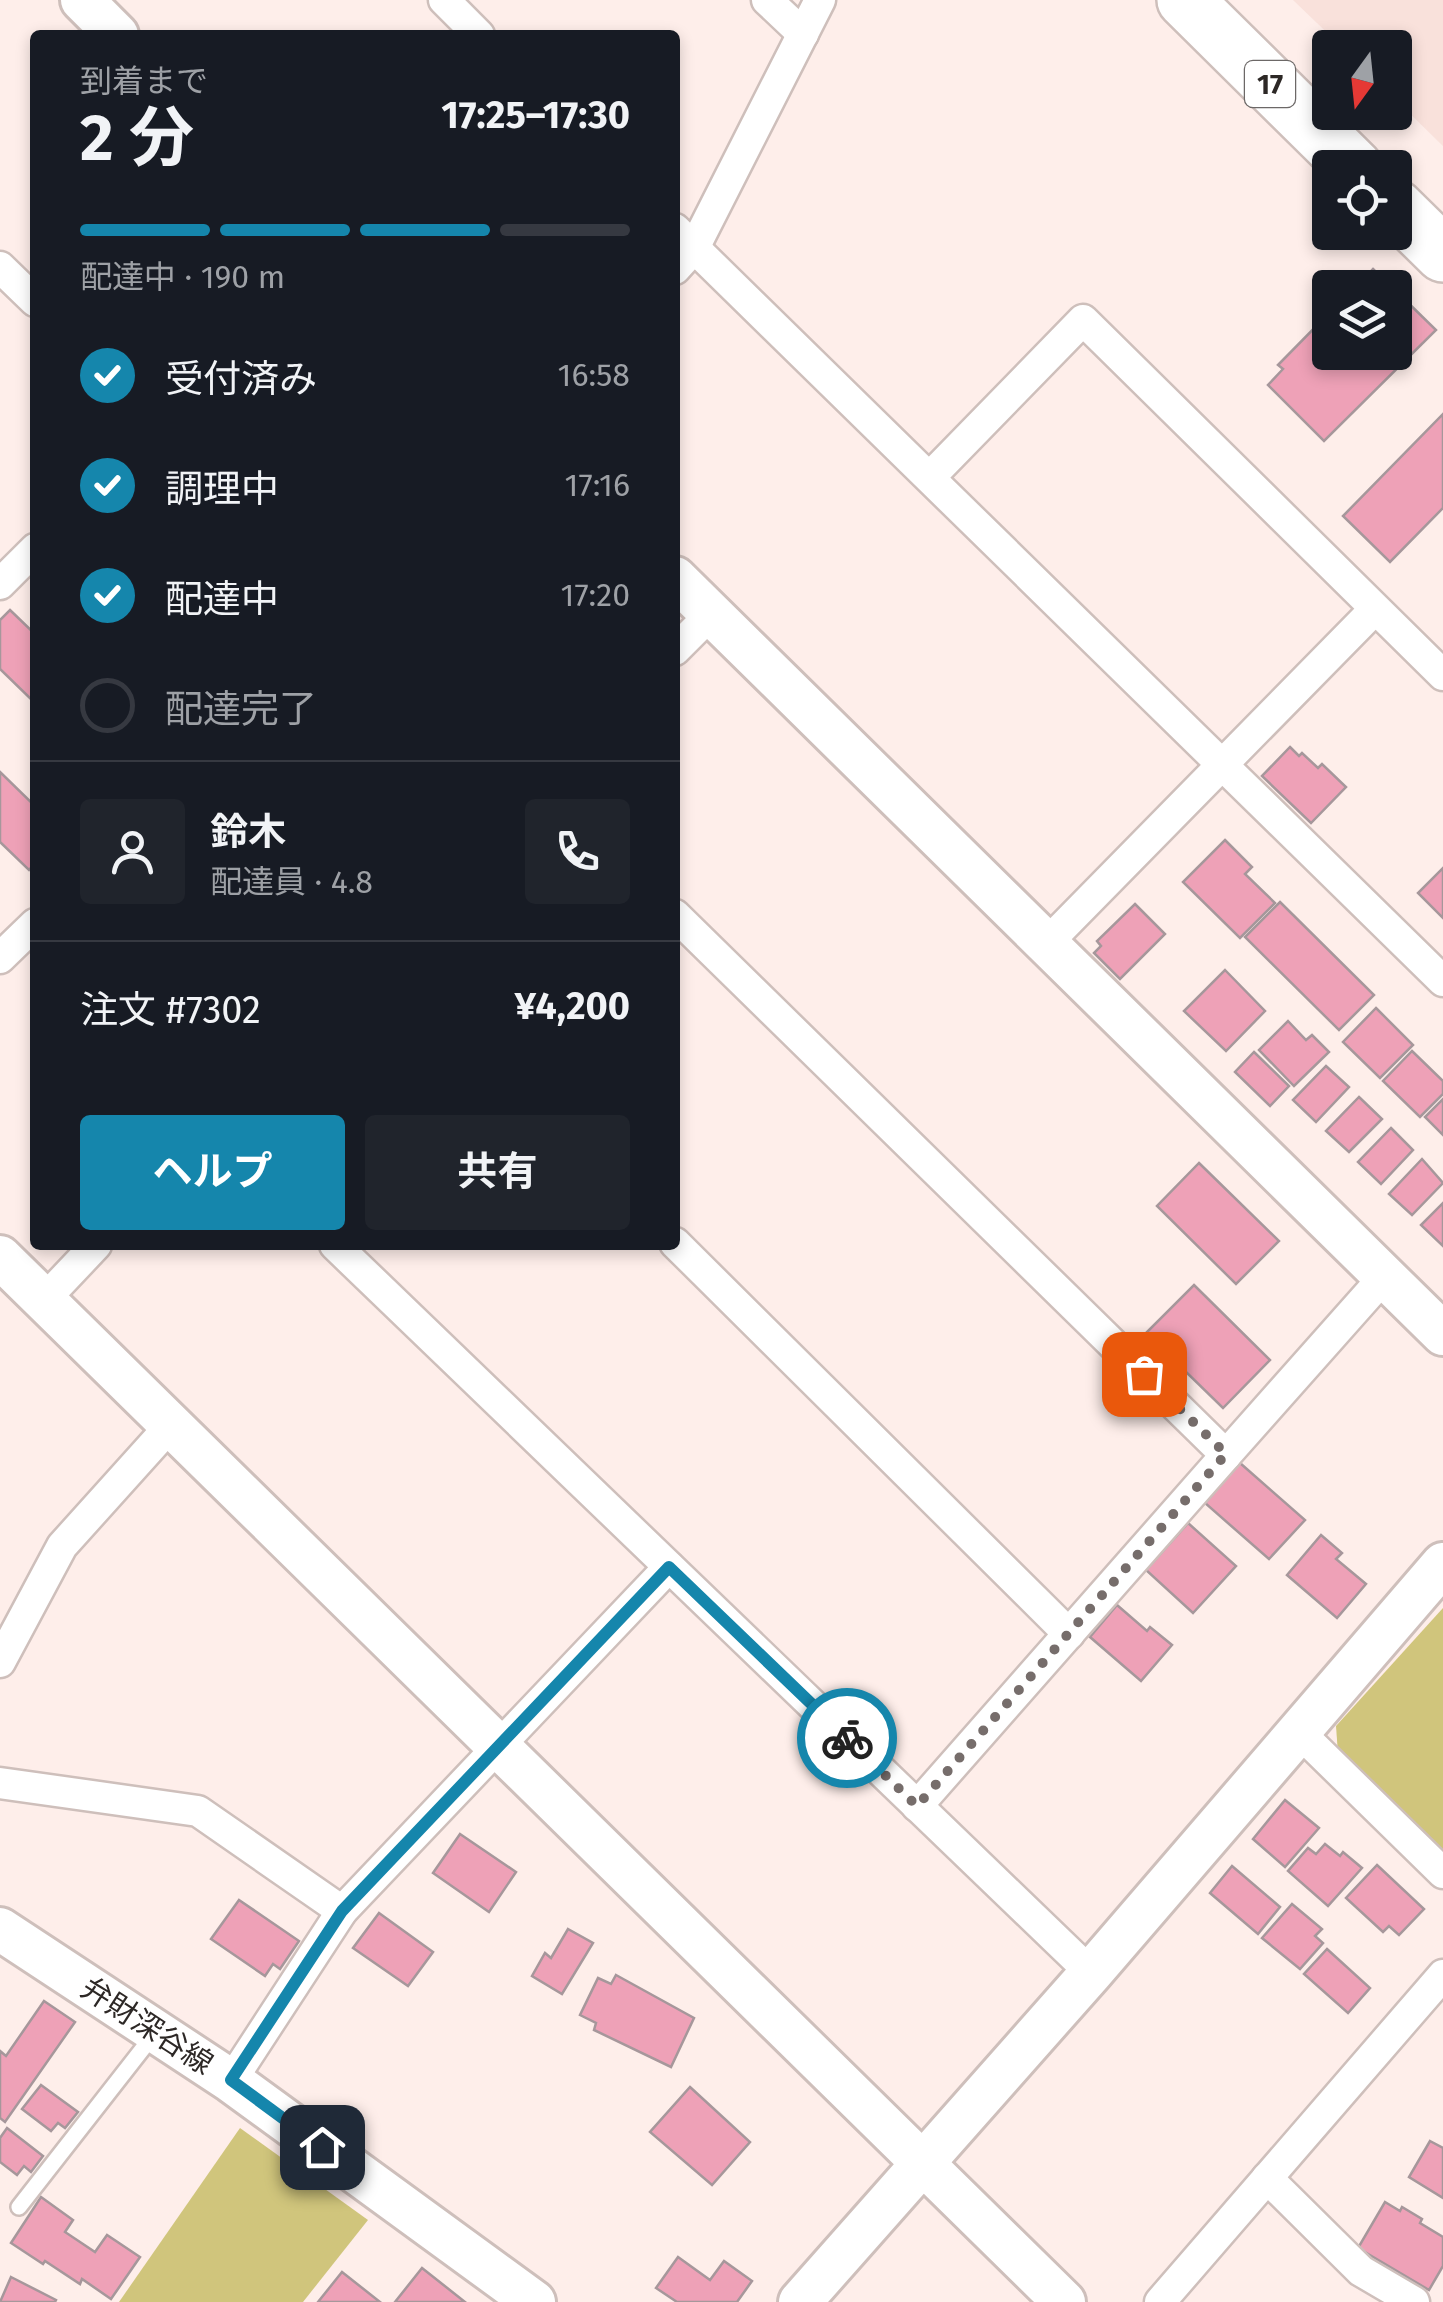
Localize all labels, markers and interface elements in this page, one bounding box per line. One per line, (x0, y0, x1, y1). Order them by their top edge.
north arrow (1312, 30, 1412, 130)
map controls (1312, 30, 1412, 370)
road number: 17 (1245, 61, 1295, 107)
text: 到着まで (80, 62, 208, 100)
text: 17:25–17:30 (441, 92, 630, 138)
text: 2 分 (80, 99, 194, 177)
button: locate (1312, 150, 1412, 250)
text: 配達中 · 190 m (80, 258, 285, 296)
button: layers (1312, 270, 1412, 370)
icon: check (80, 348, 135, 403)
text: 受付済み (165, 356, 317, 402)
text: 16:58 (558, 356, 630, 394)
icon: check (80, 458, 135, 513)
text: 調理中 (165, 466, 279, 512)
text: 17:16 (565, 466, 630, 504)
icon: check (80, 568, 135, 623)
text: 配達中 (165, 576, 279, 622)
text: 17:20 (561, 576, 630, 614)
text: 配達完了 (165, 686, 317, 732)
button: person (80, 799, 185, 904)
button: phone (525, 799, 630, 904)
text: 鈴木 (210, 809, 286, 855)
text: 配達員 · 4.8 (210, 863, 373, 901)
text: ¥4,200 (514, 983, 630, 1029)
text: 注文 #7302 (80, 987, 261, 1033)
button: ヘルプ (80, 1115, 345, 1230)
button: 共有 (365, 1115, 630, 1230)
pin (1102, 1332, 1187, 1417)
icon: bag (1117, 1347, 1172, 1402)
courier (797, 1688, 897, 1788)
icon: bike (820, 1711, 875, 1766)
street label: 弁財深谷線 (74, 1970, 220, 2082)
pin (280, 2105, 365, 2190)
icon: home (295, 2120, 350, 2175)

